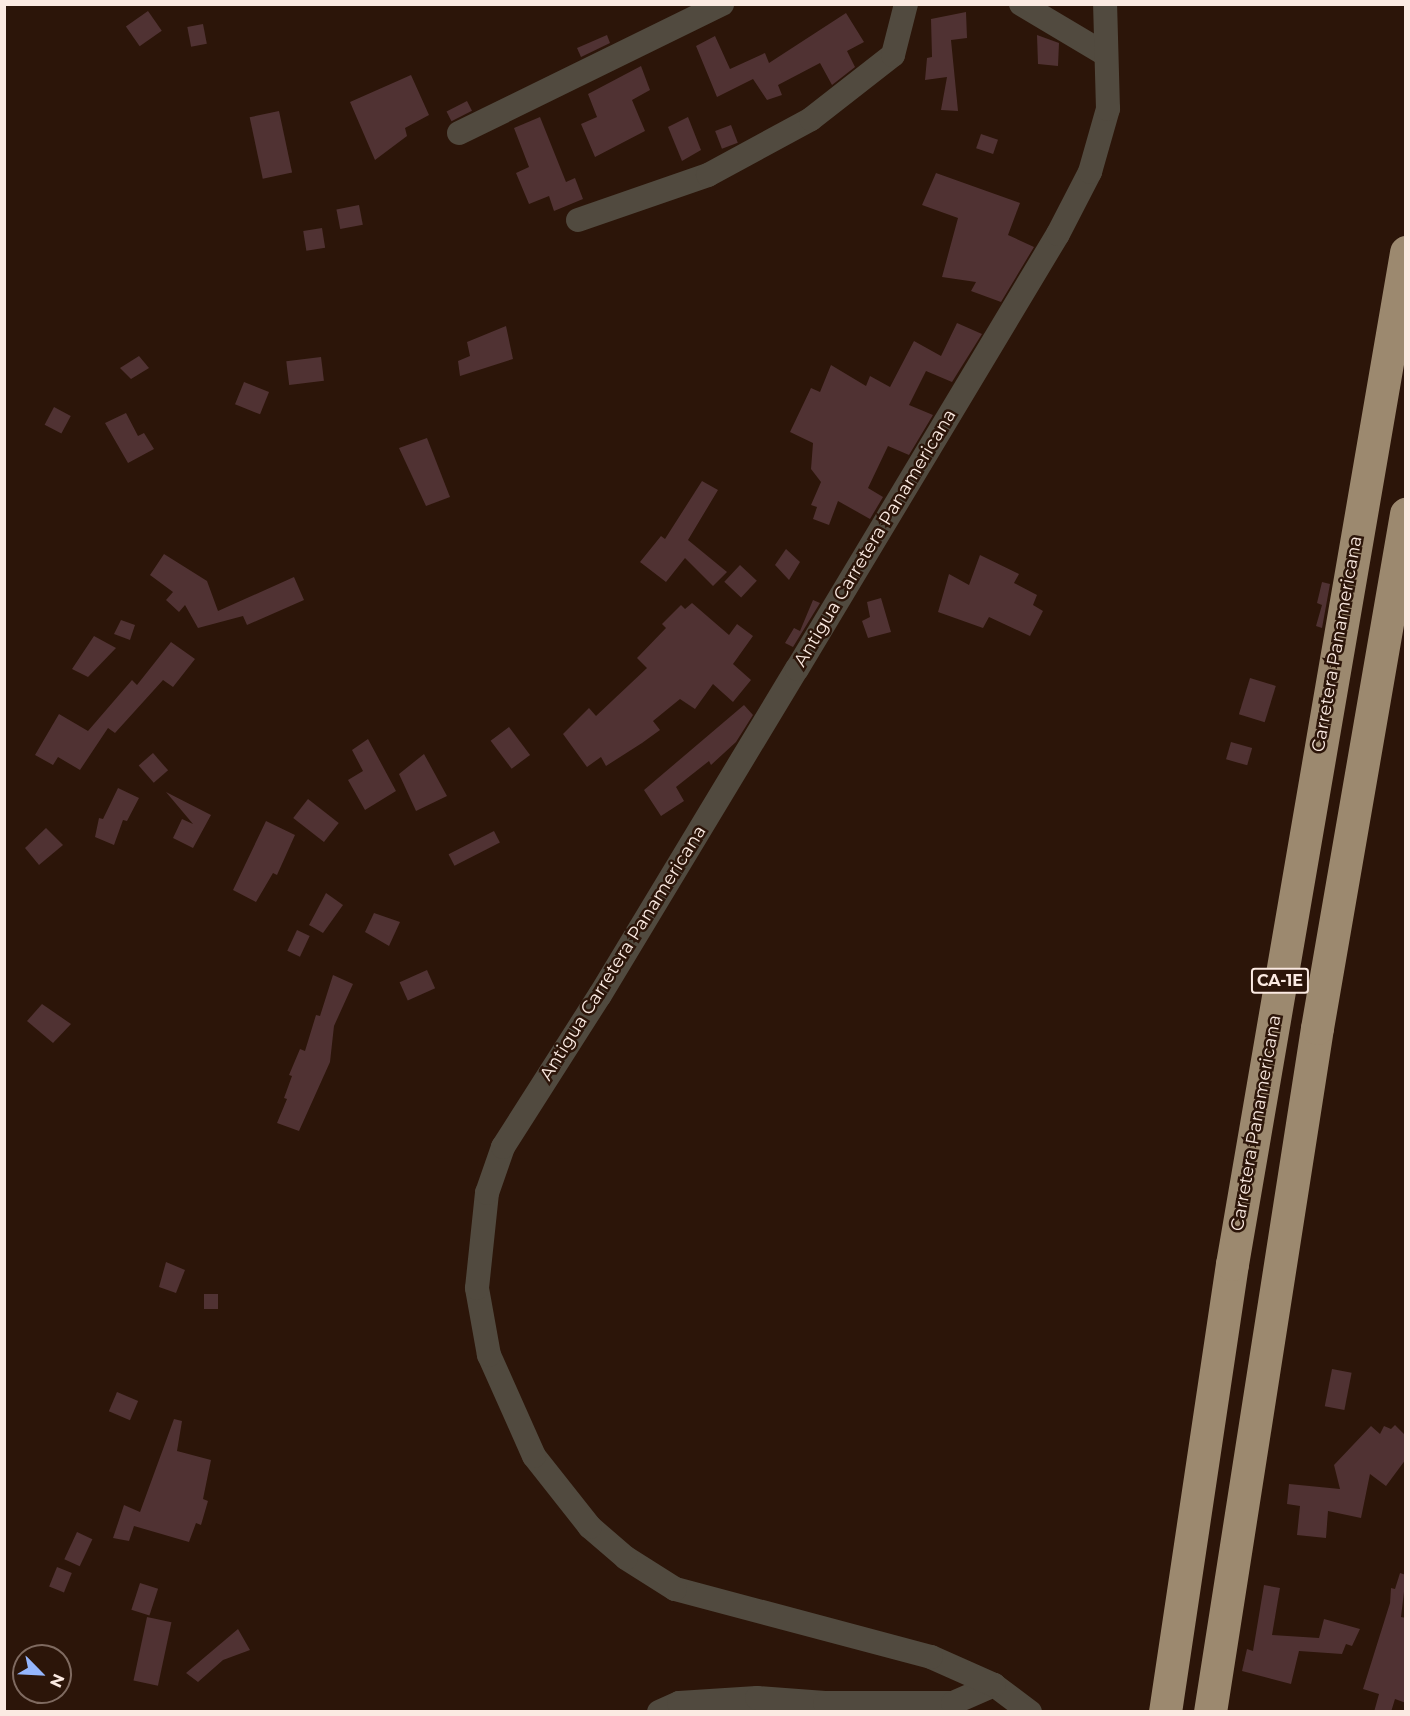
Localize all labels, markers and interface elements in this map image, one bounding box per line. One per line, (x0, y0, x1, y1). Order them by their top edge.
street label: Antigua Carretera Panamericana (789, 405, 961, 671)
street label: Carretera Panamericana (1307, 534, 1367, 754)
street label: Antigua Carretera Panamericana (535, 822, 711, 1084)
road number: CA-1E (1250, 968, 1310, 994)
street label: Carretera Panamericana (1226, 1013, 1286, 1233)
north arrow (12, 1644, 72, 1704)
text: N (46, 1671, 68, 1690)

